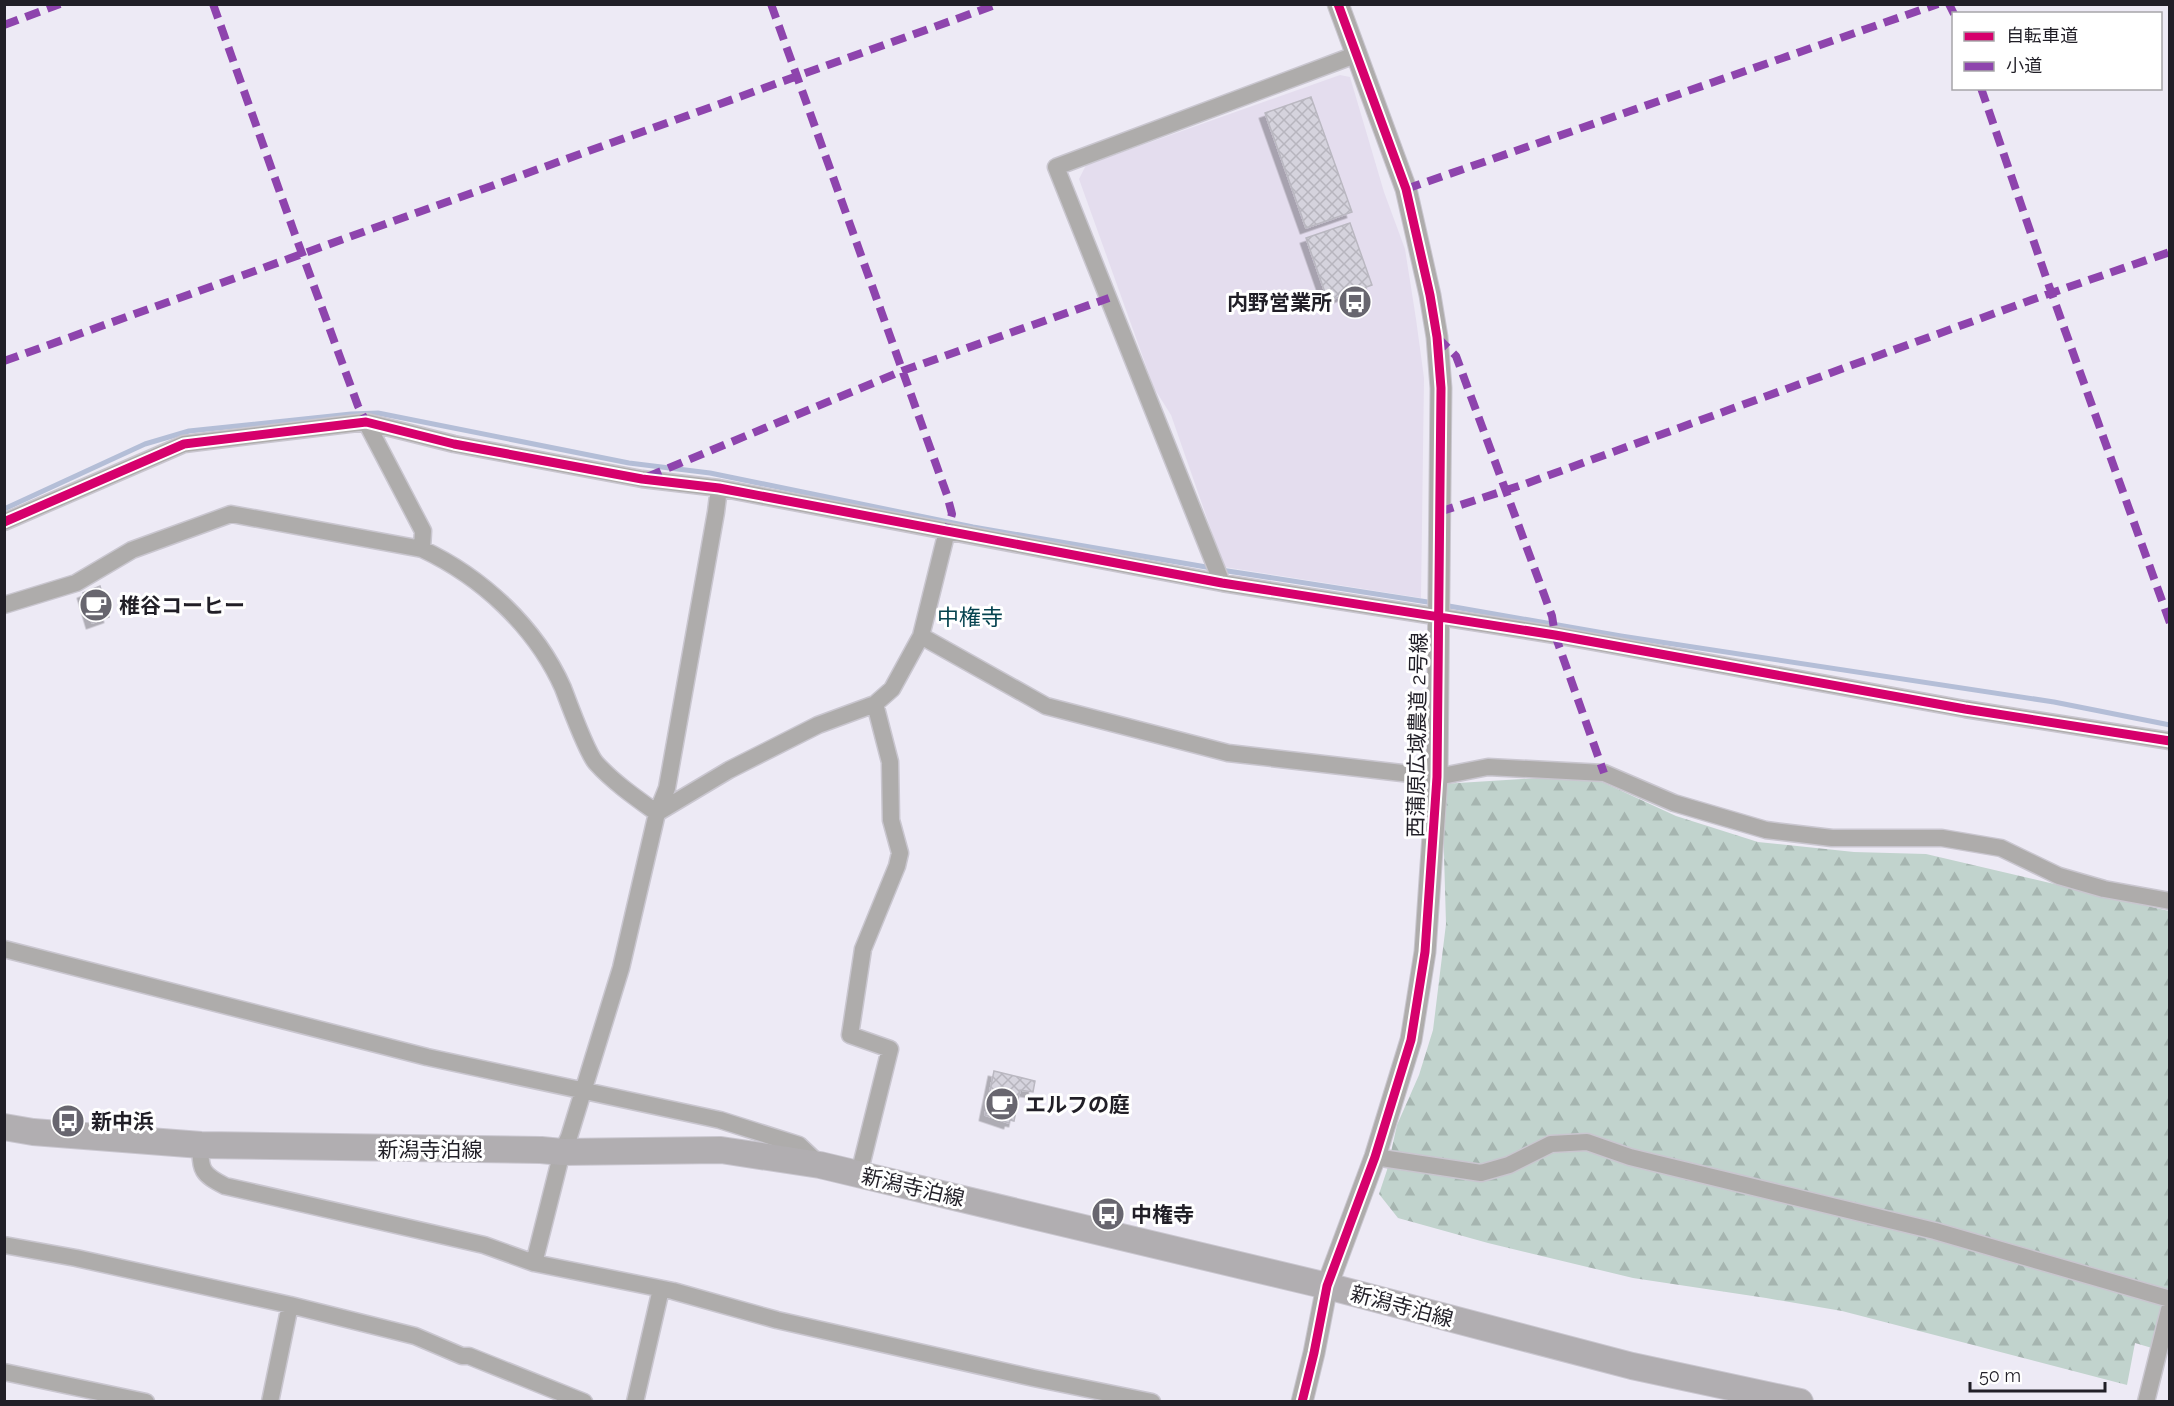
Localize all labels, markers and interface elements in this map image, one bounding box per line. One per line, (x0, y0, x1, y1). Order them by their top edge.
legend (1952, 12, 2162, 90)
text: 自転車道 (2006, 25, 2078, 46)
text: 小道 (2006, 55, 2042, 76)
bus stop icon: 内野営業所 (1337, 284, 1373, 320)
place label: 内野営業所 (1227, 290, 1332, 315)
cafe icon: 椎谷コーヒー (78, 587, 114, 623)
place label: 椎谷コーヒー (119, 593, 245, 618)
district label: 中権寺 (937, 604, 1003, 630)
street label: 西蒲原広域農道 2号線 (1403, 632, 1431, 838)
cafe icon: エルフの庭 (984, 1086, 1020, 1122)
place label: エルフの庭 (1025, 1092, 1130, 1117)
bus stop icon: 新中浜 (50, 1103, 86, 1139)
place label: 新中浜 (91, 1109, 154, 1134)
street label: 新潟寺泊線 (378, 1137, 483, 1162)
street label: 新潟寺泊線 (859, 1163, 967, 1211)
bus stop icon: 中権寺 (1090, 1196, 1126, 1232)
place label: 中権寺 (1131, 1202, 1194, 1227)
street label: 新潟寺泊線 (1348, 1280, 1456, 1332)
scale bar (1970, 1355, 2105, 1393)
text: 50 m (1979, 1365, 2021, 1386)

